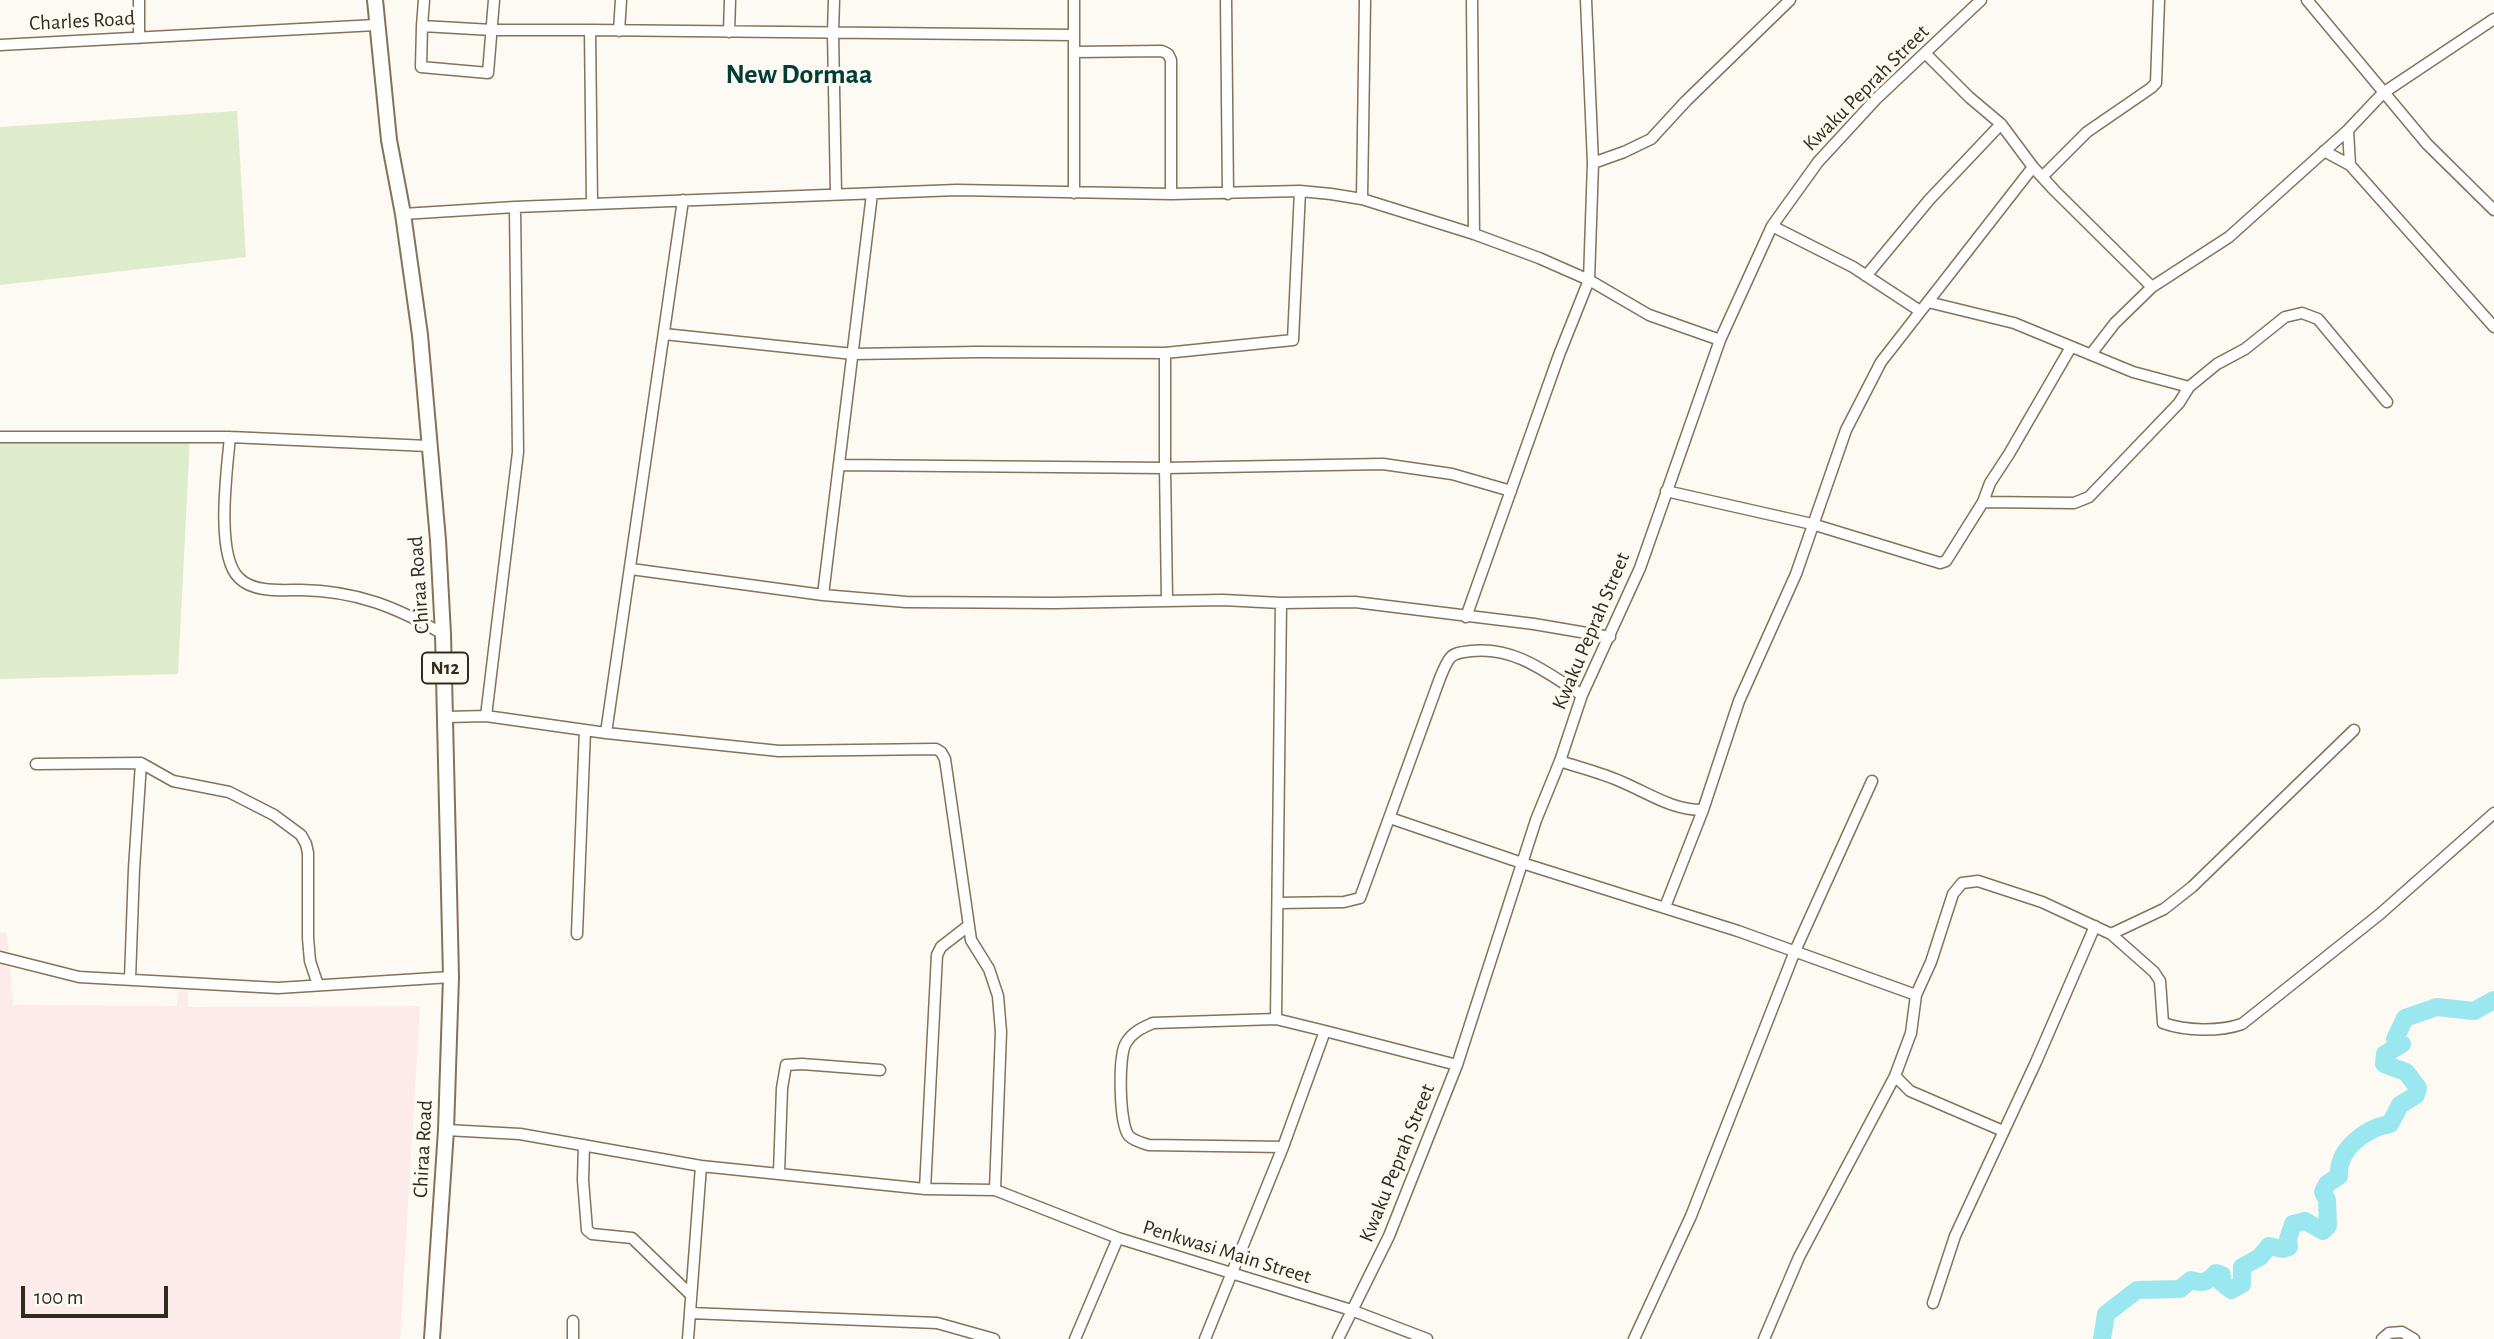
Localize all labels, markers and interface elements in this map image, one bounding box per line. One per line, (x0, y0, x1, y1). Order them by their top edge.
street label: Charles Road (28, 6, 136, 36)
street label: Kwaku Peprah Street (1798, 20, 1934, 156)
district label: New Dormaa (725, 58, 873, 92)
street label: Chiraa Road (403, 535, 435, 635)
street label: Kwaku Peprah Street (1546, 549, 1636, 713)
road number: N12 (422, 652, 468, 684)
street label: Kwaku Peprah Street (1354, 1080, 1440, 1246)
street label: Chiraa Road (408, 1099, 438, 1199)
street label: Penkwasi Main Street (1140, 1214, 1314, 1290)
scale bar (24, 1272, 172, 1316)
text: 100 m (34, 1287, 84, 1308)

